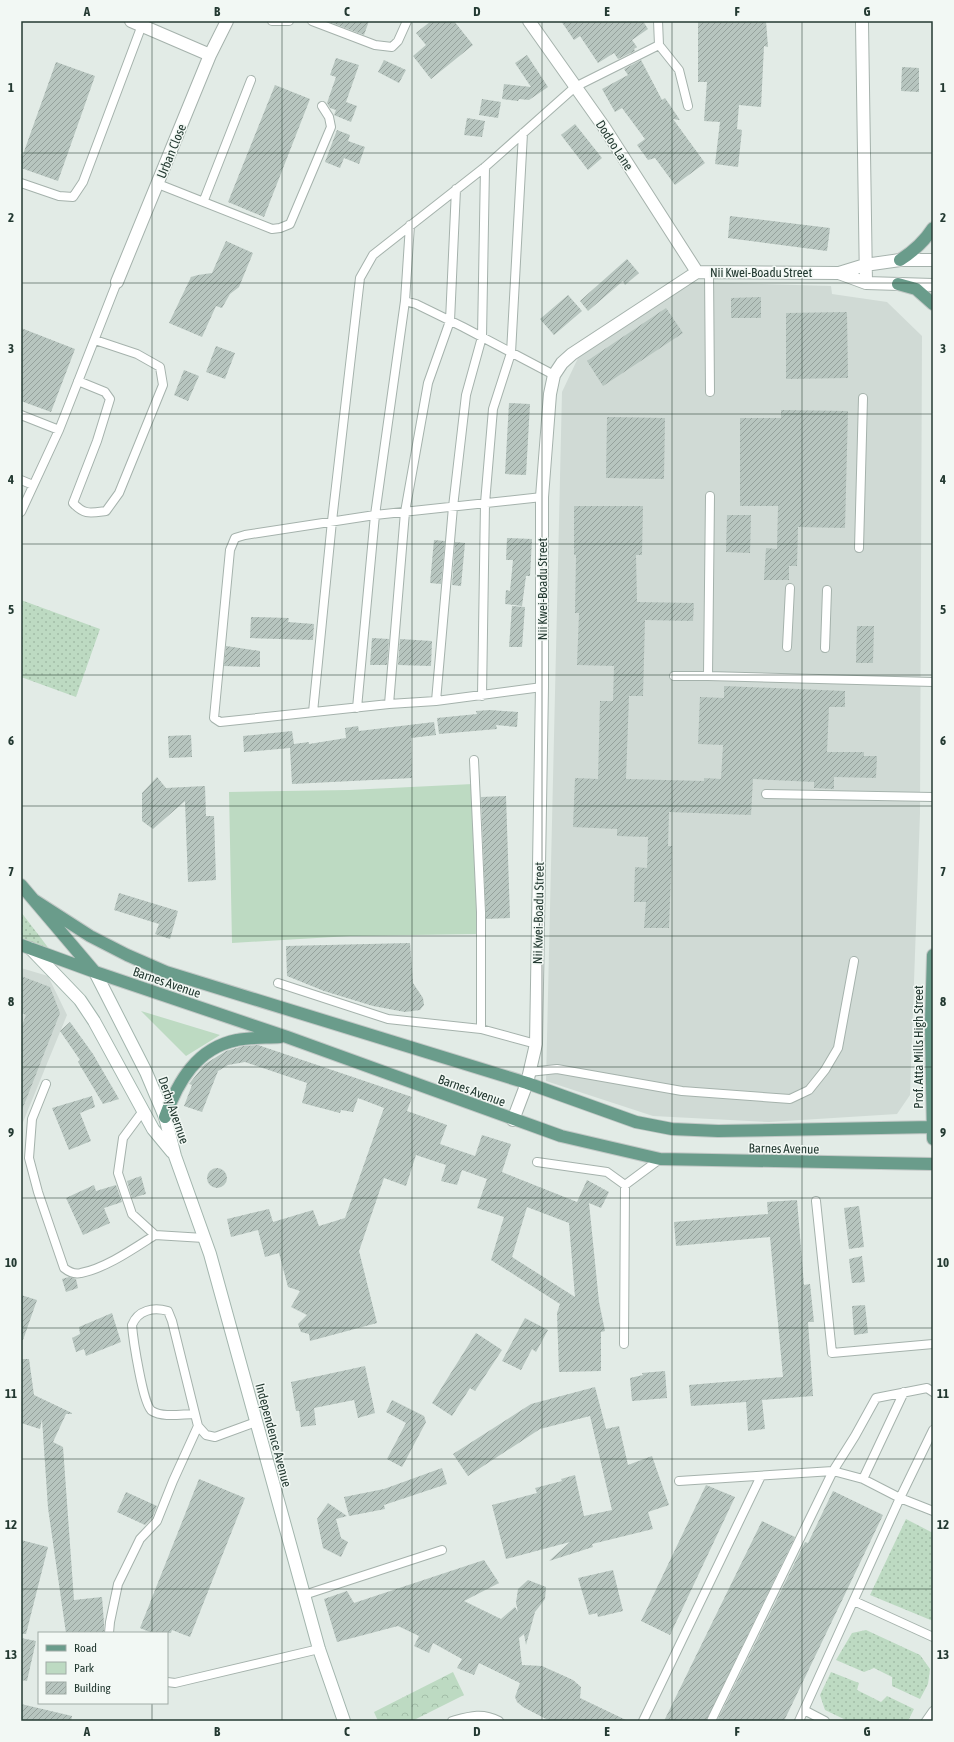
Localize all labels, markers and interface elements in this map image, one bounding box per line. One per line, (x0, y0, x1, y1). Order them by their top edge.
text: A (83, 4, 91, 19)
text: B (214, 4, 221, 19)
text: C (344, 4, 350, 19)
text: D (473, 4, 481, 19)
text: E (604, 4, 610, 19)
text: F (734, 4, 740, 19)
text: G (864, 4, 871, 19)
text: 1 (8, 80, 14, 95)
text: 1 (940, 80, 946, 95)
street label: Dodoo Lane (593, 117, 636, 173)
street label: Urban Close (154, 122, 189, 181)
text: 2 (8, 210, 14, 225)
text: 2 (940, 210, 946, 225)
street label: Nii Kwei-Boadu Street (710, 265, 812, 280)
text: 3 (8, 341, 14, 356)
text: 3 (940, 341, 946, 356)
text: 4 (7, 472, 14, 487)
text: 4 (939, 472, 946, 487)
street label: Nii Kwei-Boadu Street (535, 538, 550, 640)
text: 5 (8, 602, 14, 617)
text: 5 (940, 602, 946, 617)
text: 6 (8, 733, 14, 748)
text: 6 (940, 733, 946, 748)
street label: Nii Kwei-Boadu Street (530, 862, 547, 964)
text: 7 (8, 864, 14, 879)
text: 7 (940, 864, 946, 879)
street label: Barnes Avenue (131, 964, 203, 1001)
street label: Prof. Atta Mills High Street (911, 985, 926, 1109)
text: 8 (8, 994, 14, 1009)
text: 8 (940, 994, 946, 1009)
street label: Barnes Avenue (436, 1071, 508, 1110)
street label: Derby Avernue (155, 1075, 192, 1146)
text: 9 (8, 1125, 14, 1140)
text: 9 (940, 1125, 946, 1140)
street label: Barnes Avenue (749, 1140, 820, 1157)
text: 10 (5, 1255, 17, 1270)
text: 10 (937, 1255, 949, 1270)
street label: Independence Avenue (252, 1382, 295, 1489)
text: 11 (5, 1386, 17, 1401)
text: 11 (937, 1386, 949, 1401)
text: 12 (5, 1517, 17, 1532)
text: 12 (937, 1517, 949, 1532)
legend (38, 1632, 168, 1704)
text: Road (74, 1641, 97, 1655)
text: 13 (5, 1647, 17, 1662)
text: 13 (937, 1647, 949, 1662)
text: Park (74, 1661, 95, 1675)
text: Building (74, 1681, 112, 1695)
text: A (83, 1724, 91, 1739)
text: B (214, 1724, 221, 1739)
text: C (344, 1724, 350, 1739)
text: D (473, 1724, 481, 1739)
text: E (604, 1724, 610, 1739)
text: F (734, 1724, 740, 1739)
text: G (864, 1724, 871, 1739)

